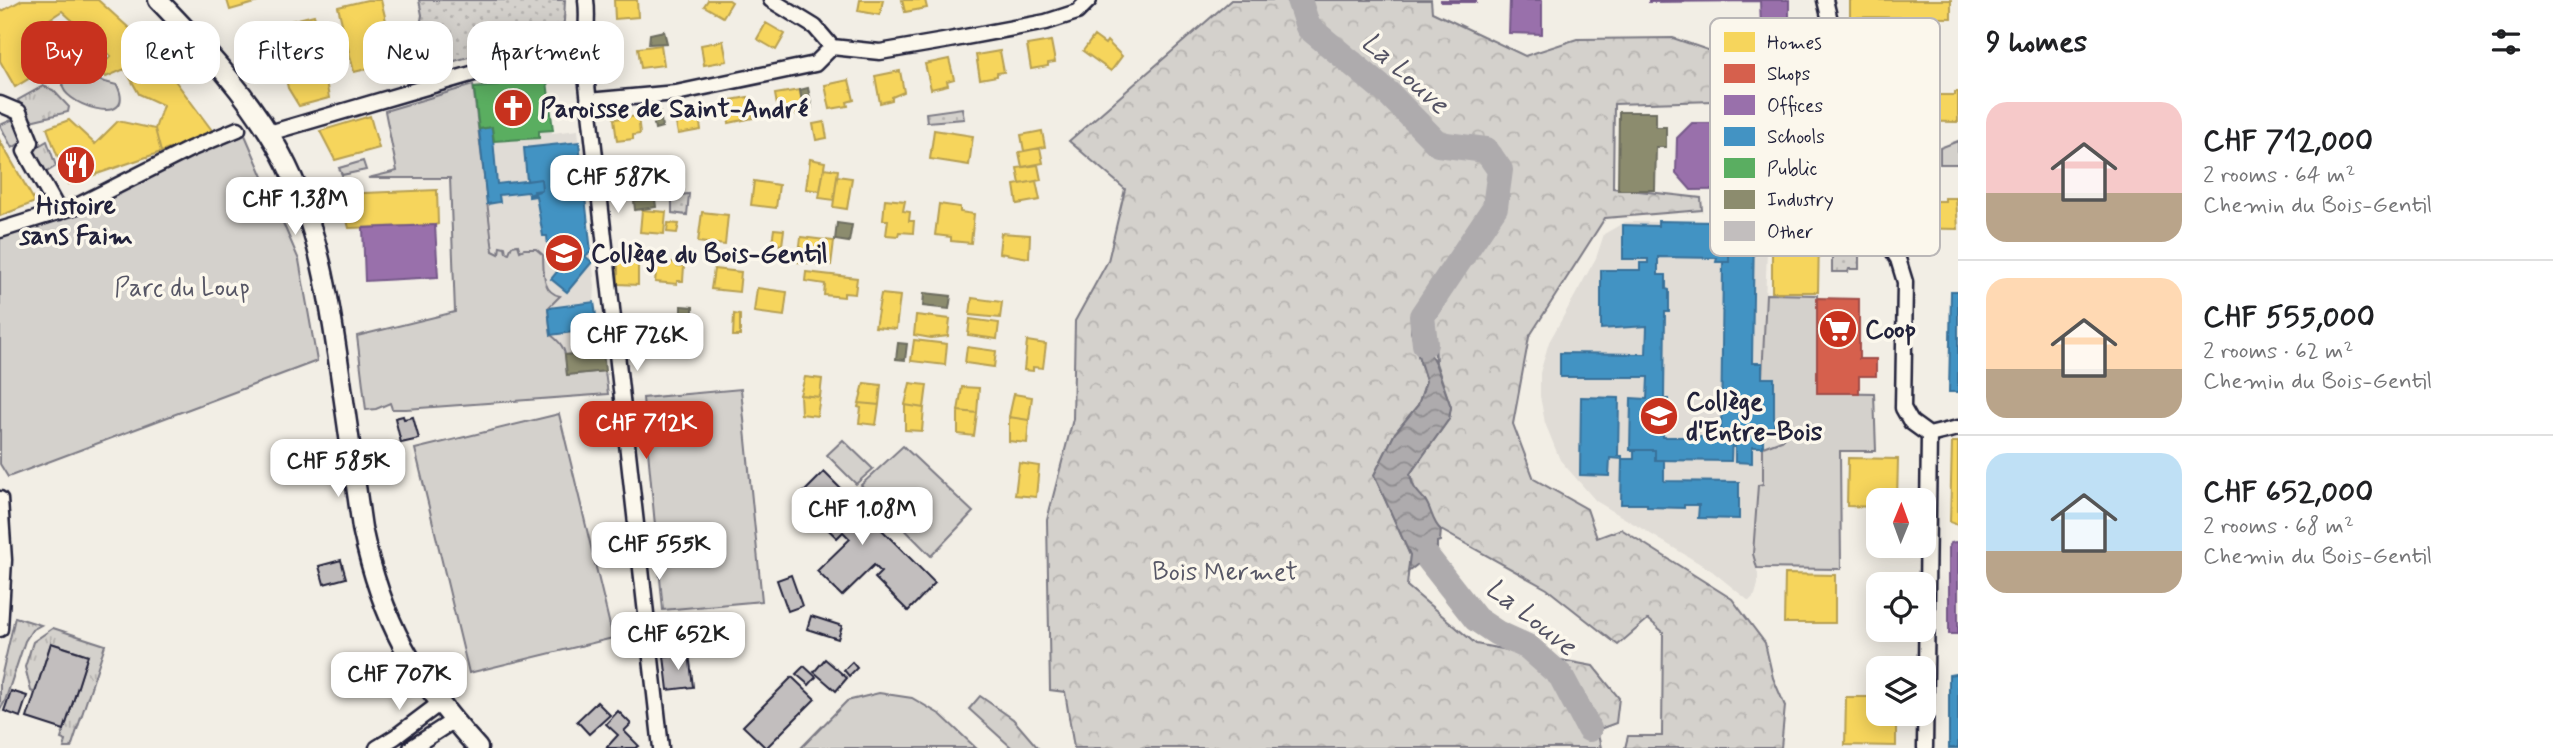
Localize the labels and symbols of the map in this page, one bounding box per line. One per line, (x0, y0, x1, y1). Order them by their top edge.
legend (1710, 18, 1940, 256)
water label: La Louve (1353, 25, 1457, 124)
text: Homes (1767, 31, 1822, 56)
text: Shops (1767, 62, 1810, 87)
church icon: Paroisse de Saint-André (492, 87, 534, 129)
place label: Paroisse de Saint-André (540, 93, 809, 127)
text: Offices (1767, 94, 1823, 119)
text: Schools (1767, 125, 1825, 150)
restaurant icon: Histoire sans Faim (55, 144, 97, 186)
pin: CHF 587K (546, 156, 690, 215)
text: Public (1767, 157, 1818, 182)
pin: CHF 1.38M (215, 177, 375, 237)
text: Industry (1767, 188, 1834, 213)
place label: Histoire sans Faim (18, 190, 133, 254)
text: Other (1767, 220, 1813, 245)
school or university icon: Collège du Bois-Gentil (543, 232, 585, 274)
place label: Collège du Bois-Gentil (591, 238, 828, 273)
park label: Parc du Loup (114, 272, 250, 306)
supermarket icon: Coop (1817, 308, 1859, 350)
pin: CHF 726K (565, 314, 709, 373)
place label: Coop (1865, 314, 1916, 348)
place label: Collège d'Entre-Bois (1686, 386, 1823, 450)
school or university icon: Collège d'Entre-Bois (1638, 395, 1680, 437)
pin: CHF 712K (574, 402, 718, 461)
pin: CHF 585K (266, 440, 410, 499)
pin: CHF 1.08M (782, 488, 942, 547)
north arrow (1866, 488, 1936, 558)
pin: CHF 555K (587, 522, 731, 582)
park label: Bois Mermet (1152, 556, 1298, 590)
water label: La Louve (1477, 571, 1585, 666)
pin: CHF 652K (606, 612, 750, 672)
pin: CHF 707K (327, 652, 471, 712)

